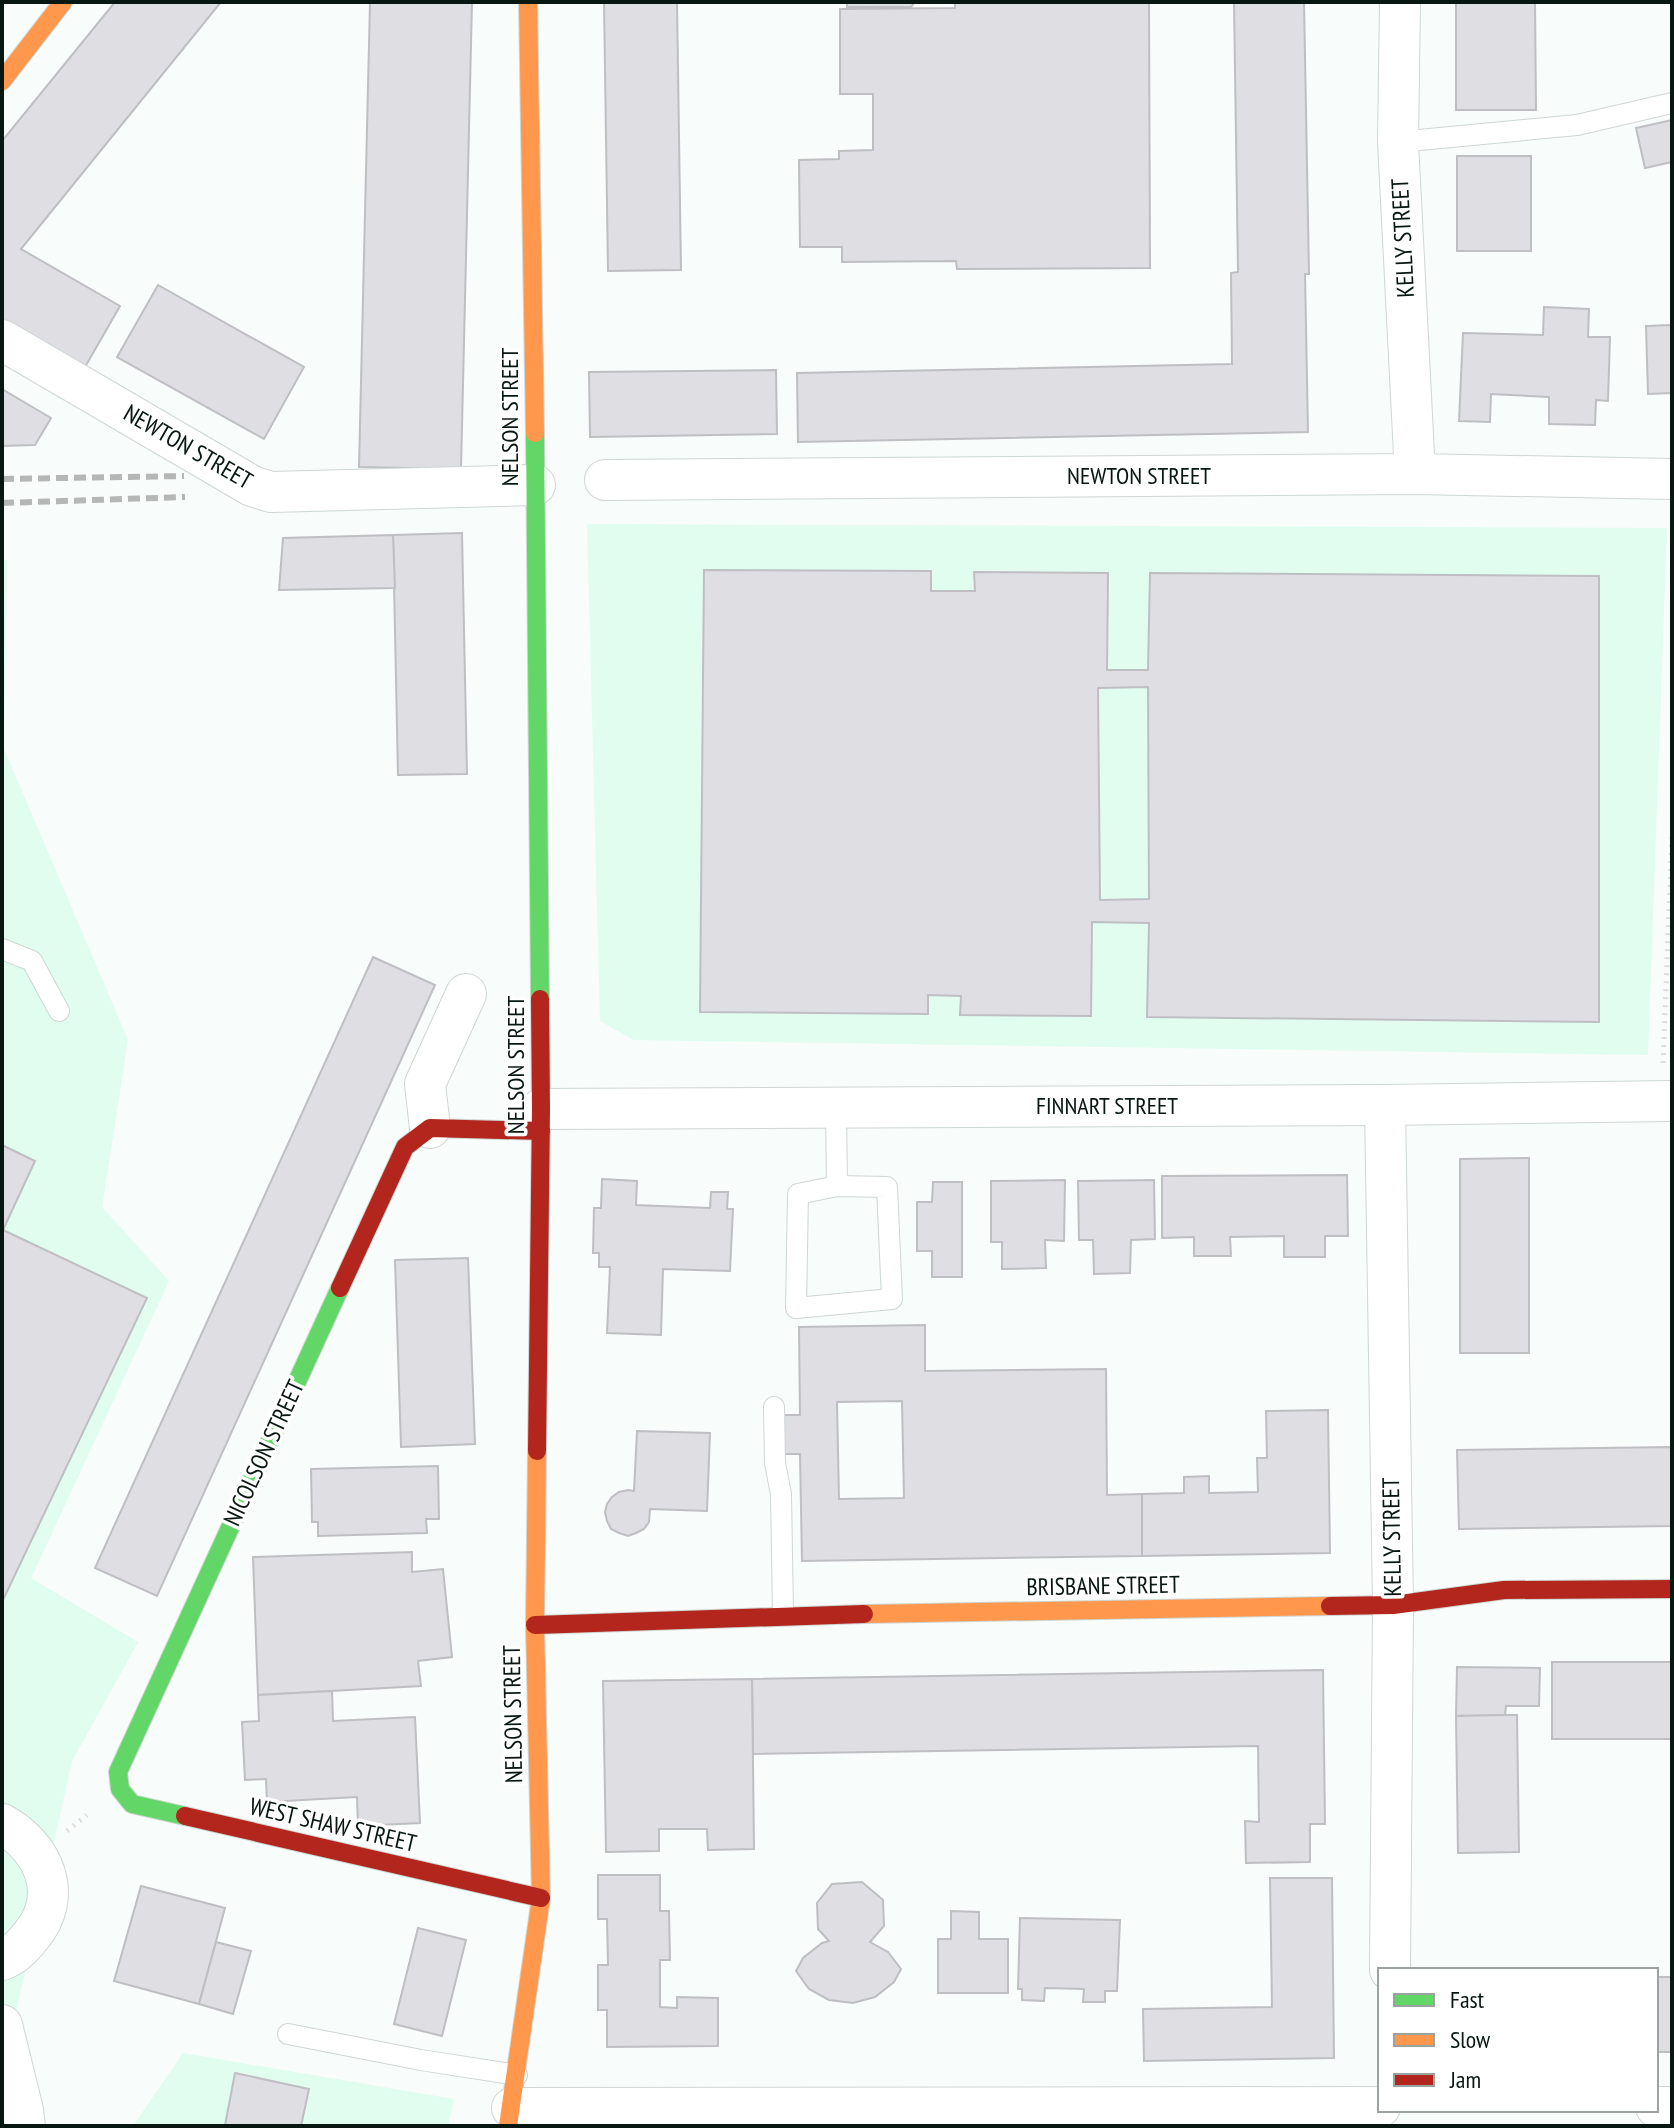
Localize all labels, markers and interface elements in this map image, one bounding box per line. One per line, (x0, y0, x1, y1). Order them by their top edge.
street label: KELLY STREET (1384, 177, 1421, 298)
street label: NELSON STREET (494, 348, 525, 486)
street label: NEWTON STREET (118, 397, 259, 496)
street label: NEWTON STREET (1067, 460, 1211, 491)
street label: NELSON STREET (500, 996, 531, 1134)
street label: FINNART STREET (1036, 1090, 1178, 1121)
street label: NICOLSON STREET (216, 1375, 311, 1531)
street label: KELLY STREET (1375, 1477, 1408, 1597)
street label: BRISBANE STREET (1026, 1569, 1180, 1602)
street label: NELSON STREET (496, 1644, 529, 1784)
street label: WEST SHAW STREET (247, 1790, 420, 1859)
legend (1378, 1968, 1658, 2112)
text: Fast (1450, 1984, 1485, 2015)
text: Slow (1450, 2024, 1491, 2055)
text: Jam (1449, 2064, 1481, 2095)

